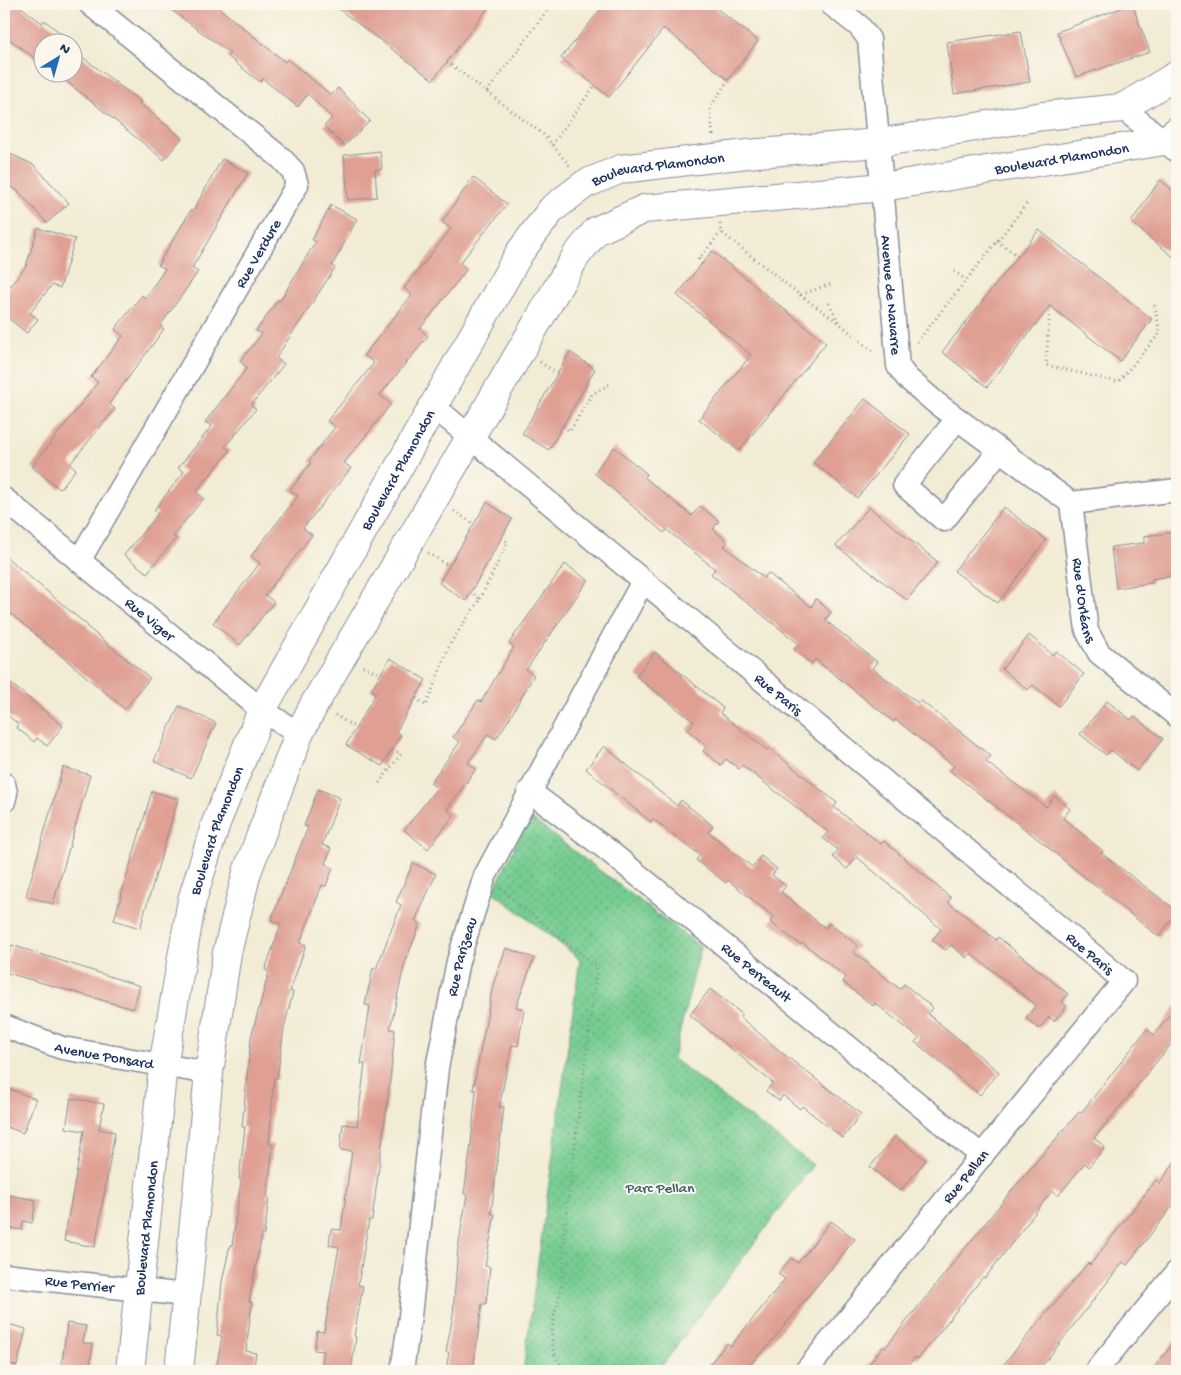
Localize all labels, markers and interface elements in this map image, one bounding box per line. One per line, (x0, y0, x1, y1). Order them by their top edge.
north arrow (32, 32, 82, 82)
text: N (56, 40, 73, 59)
street label: Boulevard Plamondon (993, 140, 1130, 180)
street label: Boulevard Plamondon (588, 150, 726, 192)
street label: Rue Verdure (232, 216, 286, 292)
street label: Avenue de Navarre (875, 234, 904, 356)
street label: Boulevard Plamondon (358, 407, 440, 535)
street label: Rue d'Orléans (1067, 557, 1099, 647)
street label: Rue Viger (120, 594, 179, 647)
street label: Rue Paris (750, 670, 806, 721)
street label: Boulevard Plamondon (187, 764, 249, 899)
street label: Rue Parizeau (444, 916, 482, 998)
street label: Rue Paris (1061, 929, 1117, 980)
street label: Rue Perreault (717, 940, 796, 1009)
street label: Avenue Ponsard (52, 1039, 156, 1075)
street label: Rue Pellan (939, 1147, 994, 1208)
street label: Boulevard Plamondon (131, 1160, 164, 1297)
park label: Parc Pellan (625, 1180, 694, 1198)
street label: Rue Perrier (44, 1273, 116, 1298)

